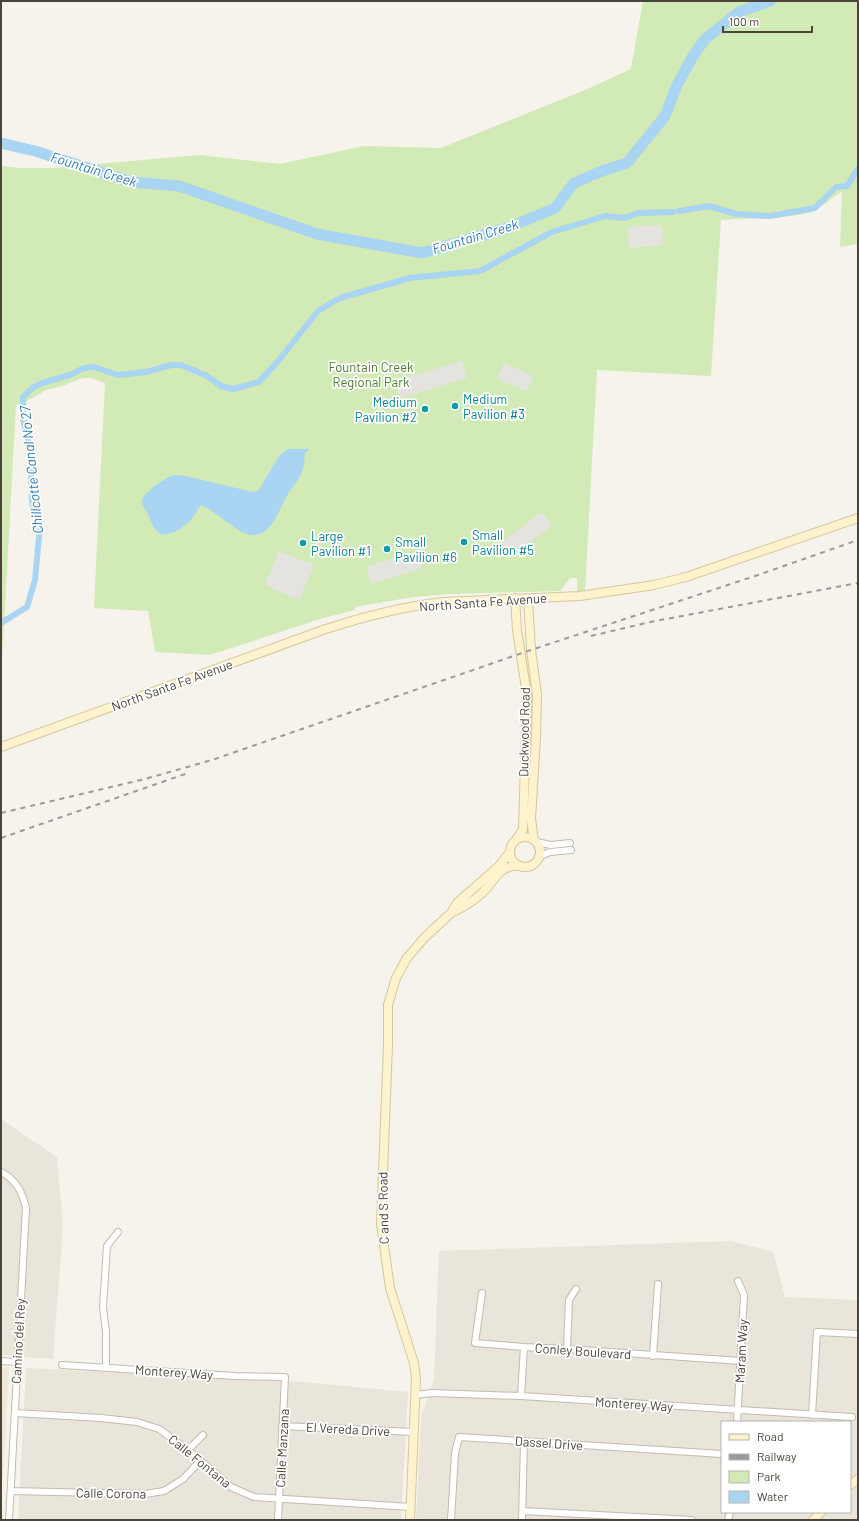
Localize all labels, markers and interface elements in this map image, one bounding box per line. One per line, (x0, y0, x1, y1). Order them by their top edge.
scale bar (723, 8, 812, 34)
text: 100 m (729, 14, 759, 28)
water label: Fountain Creek (49, 148, 139, 190)
water label: Fountain Creek (430, 215, 520, 257)
park label: Fountain Creek Regional Park (328, 359, 414, 390)
place label: Medium Pavilion #3 (463, 391, 525, 422)
place label: Medium Pavilion #2 (355, 394, 417, 425)
marker: Medium Pavilion #3 (450, 401, 460, 411)
water label: Chillcotte Canal No 27 (16, 404, 46, 535)
marker: Medium Pavilion #2 (420, 404, 430, 414)
place label: Small Pavilion #5 (472, 527, 534, 558)
place label: Large Pavilion #1 (311, 528, 371, 559)
place label: Small Pavilion #6 (395, 534, 457, 565)
marker: Small Pavilion #5 (459, 537, 469, 547)
marker: Large Pavilion #1 (298, 538, 308, 548)
marker: Small Pavilion #6 (382, 544, 392, 554)
street label: North Santa Fe Avenue (419, 590, 547, 614)
street label: North Santa Fe Avenue (109, 656, 235, 714)
street label: Duckwood Road (515, 687, 533, 777)
street label: C and S Road (374, 1172, 392, 1244)
street label: Camino del Rey (8, 1298, 28, 1384)
street label: Maram Way (731, 1319, 751, 1383)
street label: Conley Boulevard (534, 1340, 632, 1362)
street label: Monterey Way (134, 1361, 214, 1383)
street label: Monterey Way (594, 1393, 674, 1415)
street label: Calle Manzana (272, 1408, 292, 1488)
street label: El Vereda Drive (305, 1419, 391, 1439)
legend (721, 1421, 851, 1513)
text: Road (757, 1429, 784, 1443)
street label: Calle Fontana (165, 1431, 235, 1491)
street label: Dassel Drive (514, 1433, 584, 1453)
text: Railway (757, 1449, 797, 1463)
text: Park (757, 1469, 781, 1483)
street label: Calle Corona (76, 1484, 146, 1502)
text: Water (757, 1489, 789, 1503)

